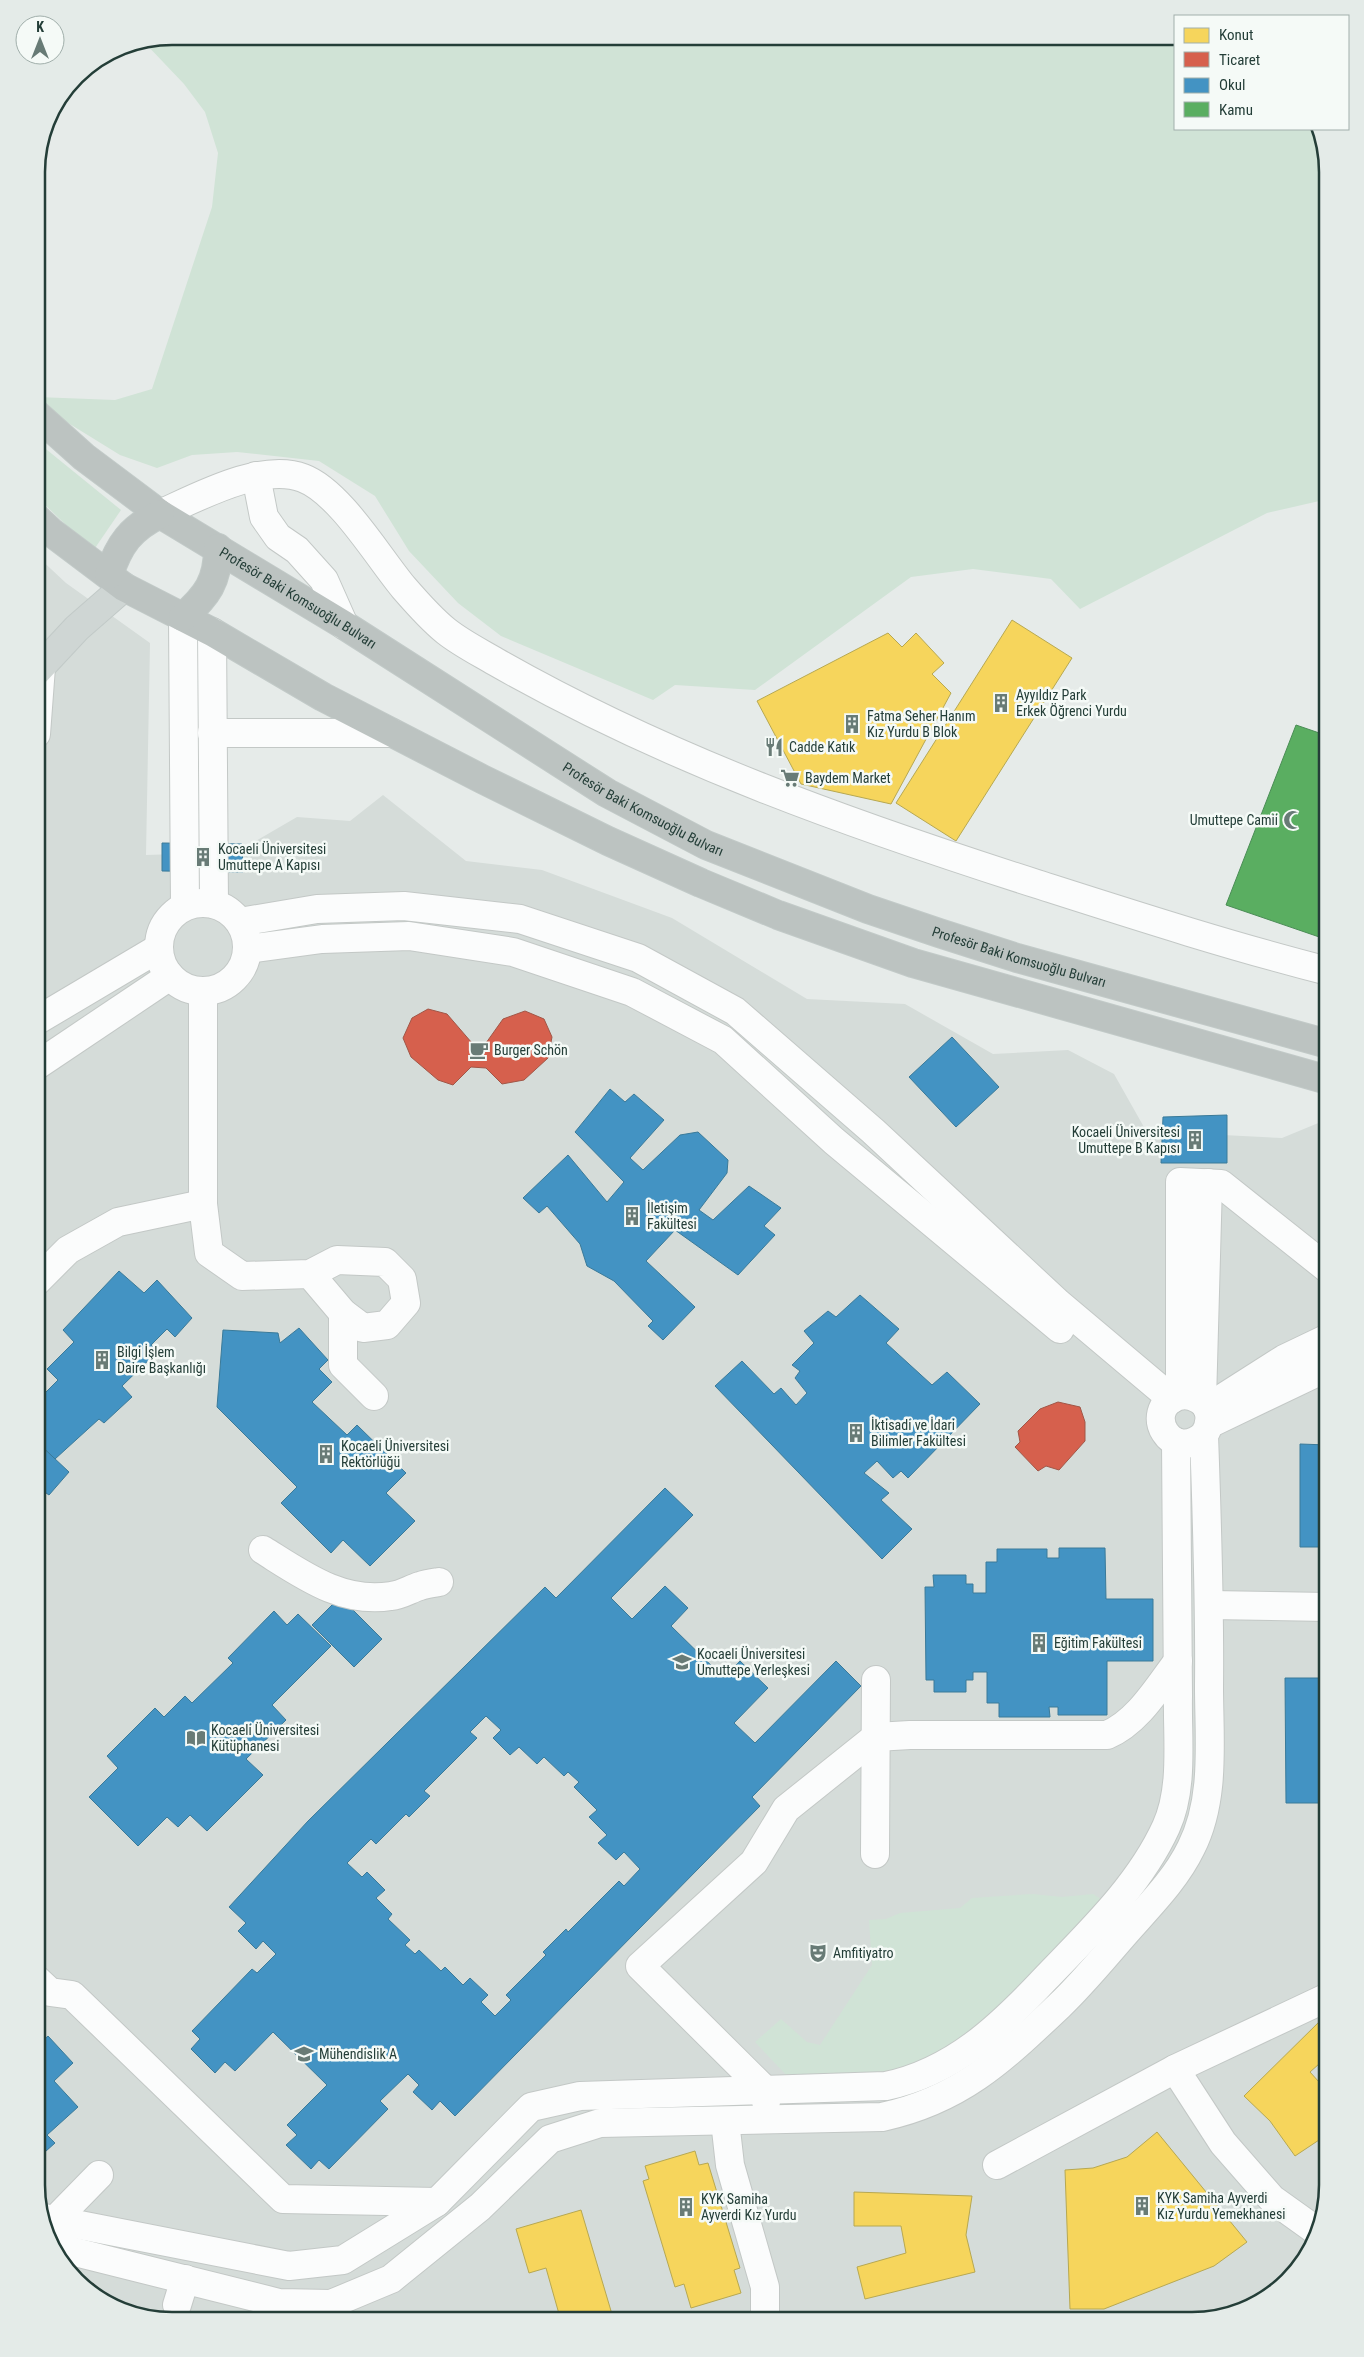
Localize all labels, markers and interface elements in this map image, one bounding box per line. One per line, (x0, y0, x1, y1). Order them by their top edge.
north arrow (15, 15, 65, 65)
legend (1174, 15, 1349, 130)
text: K (36, 19, 44, 35)
text: Konut (1219, 26, 1253, 44)
text: Ticaret (1219, 51, 1260, 69)
text: Okul (1219, 76, 1245, 94)
text: Kamu (1219, 101, 1253, 119)
street label: Profesör Baki Komsuoğlu Bulvarı (217, 544, 380, 652)
place label: Ayyıldız Park Erkek Öğrenci Yurdu (1016, 687, 1127, 719)
building icon: Ayyıldız Park Erkek Öğrenci Yurdu (990, 692, 1012, 714)
place label: Fatma Seher Hanım Kız Yurdu B Blok (867, 708, 975, 740)
building icon: Fatma Seher Hanım Kız Yurdu B Blok (841, 713, 863, 735)
restaurant icon: Cadde Katık (763, 736, 785, 758)
place label: Cadde Katık (789, 739, 856, 755)
street label: Profesör Baki Komsuoğlu Bulvarı (560, 759, 726, 859)
supermarket icon: Baydem Market (779, 767, 801, 789)
place label: Baydem Market (805, 770, 891, 786)
mosque icon: Umuttepe Camii (1282, 809, 1304, 831)
place label: Umuttepe Camii (1190, 812, 1278, 828)
place label: Kocaeli Üniversitesi Umuttepe A Kapısı (218, 841, 326, 873)
building icon: Kocaeli Üniversitesi Umuttepe A Kapısı (192, 846, 214, 868)
street label: Profesör Baki Komsuoğlu Bulvarı (930, 923, 1108, 990)
cafe icon: Burger Schön (468, 1039, 490, 1061)
place label: Burger Schön (494, 1042, 568, 1058)
place label: Kocaeli Üniversitesi Umuttepe B Kapısı (1072, 1124, 1180, 1156)
building icon: Kocaeli Üniversitesi Umuttepe B Kapısı (1184, 1129, 1206, 1151)
place label: İletişim Fakültesi (647, 1200, 697, 1232)
building icon: İletişim Fakültesi (621, 1205, 643, 1227)
place label: Bilgi İşlem Daire Başkanlığı (117, 1344, 206, 1376)
building icon: Bilgi İşlem Daire Başkanlığı (91, 1349, 113, 1371)
place label: İktisadi ve İdari Bilimler Fakültesi (871, 1417, 966, 1449)
building icon: İktisadi ve İdari Bilimler Fakültesi (845, 1422, 867, 1444)
place label: Kocaeli Üniversitesi Rektörlüğü (341, 1438, 449, 1470)
building icon: Kocaeli Üniversitesi Rektörlüğü (315, 1443, 337, 1465)
building icon: Eğitim Fakültesi (1028, 1632, 1050, 1654)
place label: Eğitim Fakültesi (1054, 1635, 1142, 1651)
place label: Kocaeli Üniversitesi Umuttepe Yerleşkesi (697, 1646, 810, 1678)
school or university icon: Kocaeli Üniversitesi Umuttepe Yerleşkesi (671, 1651, 693, 1673)
place label: Kocaeli Üniversitesi Kütüphanesi (211, 1722, 319, 1754)
library icon: Kocaeli Üniversitesi Kütüphanesi (185, 1727, 207, 1749)
theatre icon: Amfitiyatro (807, 1942, 829, 1964)
place label: Amfitiyatro (833, 1945, 894, 1961)
school or university icon: Mühendislik A (293, 2043, 315, 2065)
place label: Mühendislik A (319, 2046, 397, 2062)
place label: KYK Samiha Ayverdi Kız Yurdu Yemekhanesi (1157, 2190, 1286, 2222)
place label: KYK Samiha Ayverdi Kız Yurdu (701, 2191, 797, 2223)
building icon: KYK Samiha Ayverdi Kız Yurdu Yemekhanesi (1131, 2195, 1153, 2217)
building icon: KYK Samiha Ayverdi Kız Yurdu (675, 2196, 697, 2218)

